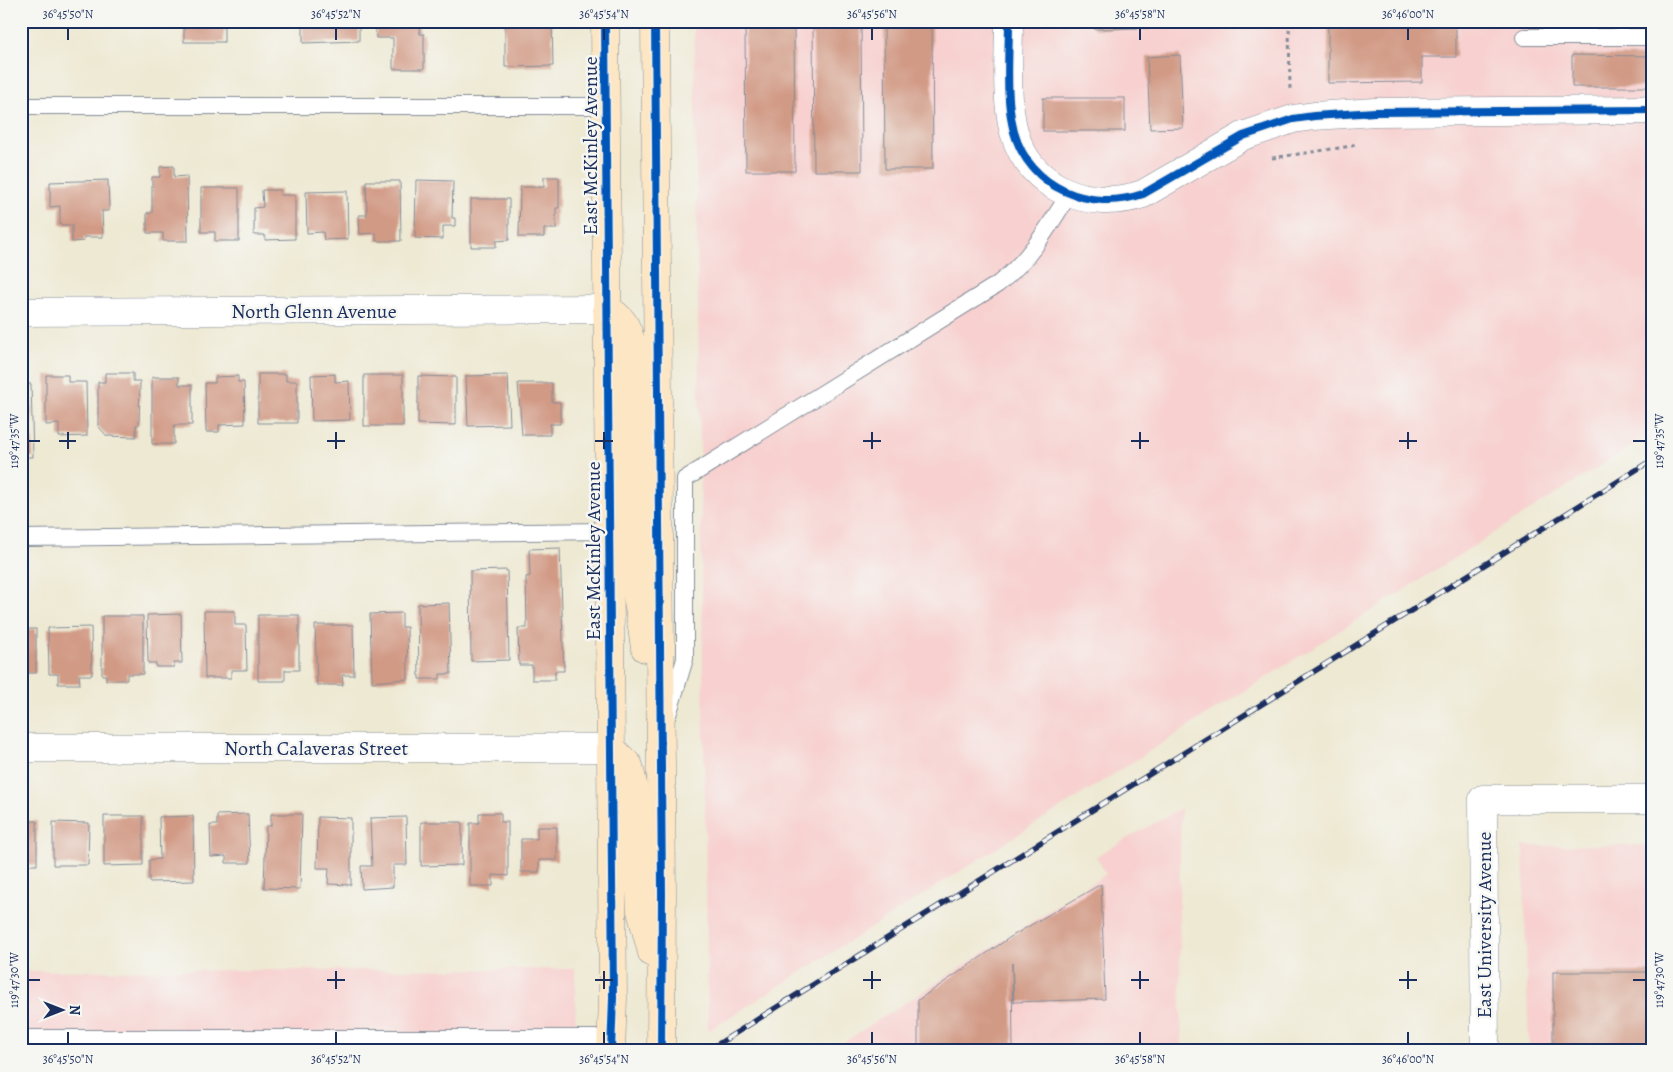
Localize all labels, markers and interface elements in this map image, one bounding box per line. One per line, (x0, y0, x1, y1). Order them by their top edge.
text: 36°45'50"N (43, 6, 94, 22)
text: 36°45'52"N (311, 6, 361, 22)
text: 36°45'54"N (579, 6, 629, 22)
text: 36°45'56"N (847, 6, 897, 22)
text: 36°45'58"N (1115, 6, 1165, 22)
text: 36°46'00"N (1382, 6, 1434, 22)
street label: East McKinley Avenue (577, 56, 604, 236)
street label: North Glenn Avenue (231, 298, 397, 325)
text: 119°47'35"W (6, 413, 22, 468)
text: 119°47'35"W (1651, 413, 1667, 468)
street label: East McKinley Avenue (580, 461, 607, 641)
street label: North Calaveras Street (224, 735, 408, 762)
street label: East University Avenue (1471, 831, 1498, 1019)
text: 119°47'30"W (6, 951, 22, 1008)
text: 119°47'30"W (1651, 951, 1667, 1008)
north arrow (38, 984, 88, 1034)
text: N (65, 1005, 84, 1015)
text: 36°45'50"N (43, 1051, 94, 1067)
text: 36°45'52"N (311, 1051, 361, 1067)
text: 36°45'54"N (579, 1051, 629, 1067)
text: 36°45'56"N (847, 1051, 897, 1067)
text: 36°45'58"N (1115, 1051, 1165, 1067)
text: 36°46'00"N (1382, 1051, 1434, 1067)

